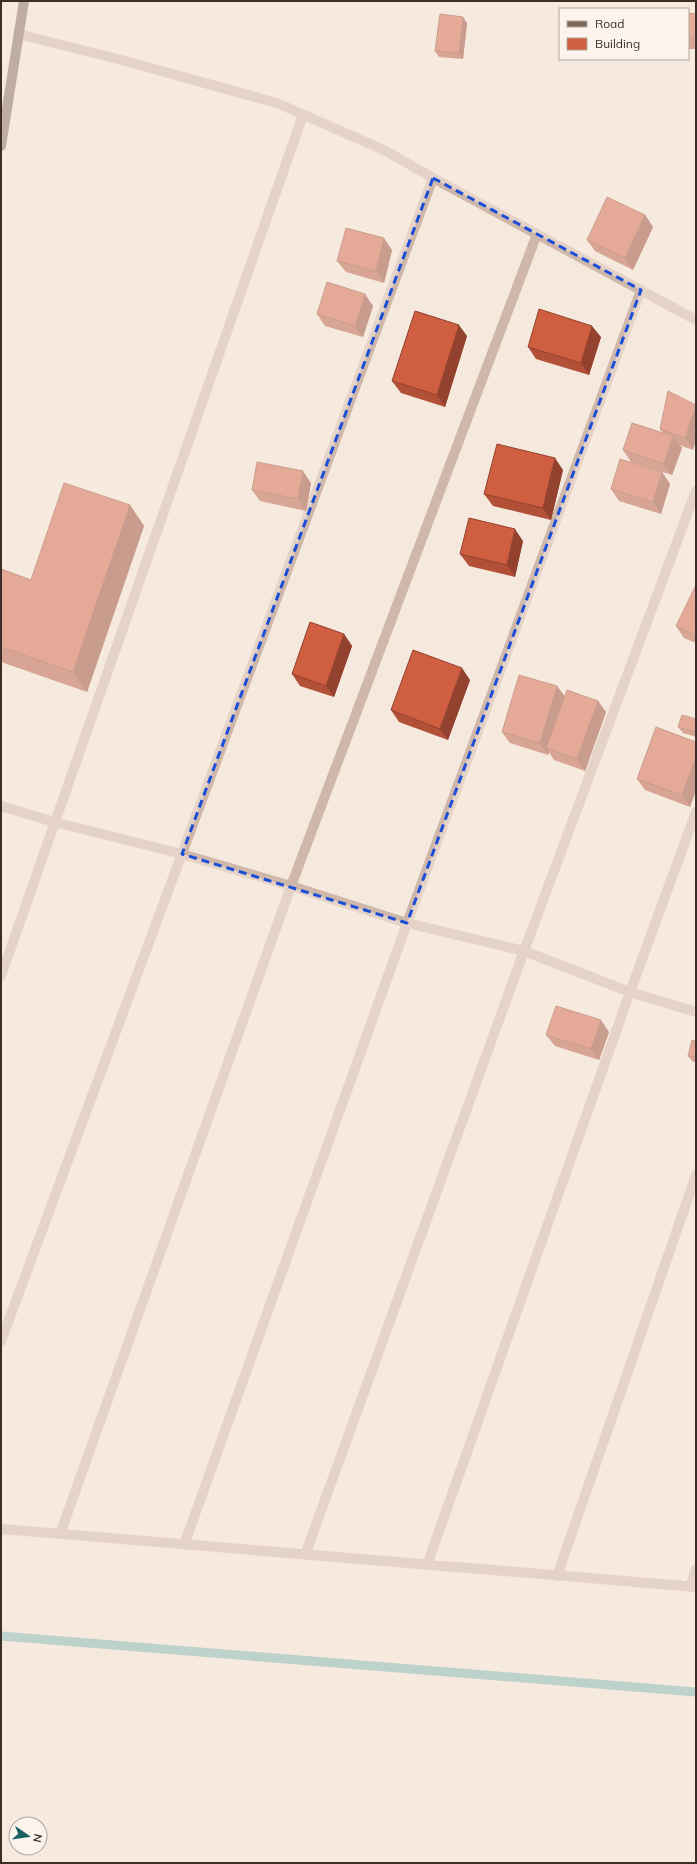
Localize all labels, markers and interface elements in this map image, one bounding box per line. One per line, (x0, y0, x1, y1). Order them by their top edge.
legend (559, 8, 689, 60)
text: Road (595, 16, 624, 31)
text: Building (595, 36, 640, 51)
north arrow (8, 1816, 48, 1856)
text: N (30, 1833, 45, 1844)

